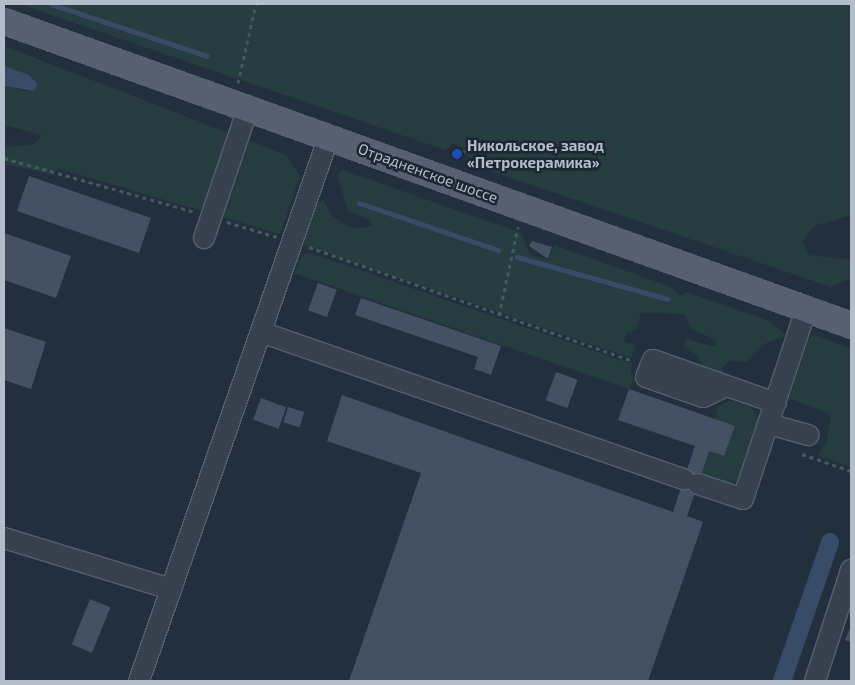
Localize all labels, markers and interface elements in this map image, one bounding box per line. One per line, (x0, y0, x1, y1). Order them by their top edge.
place label: Никольское, завод «Петрокерамика» (467, 136, 604, 171)
street label: Отрадненское шоссе (356, 139, 500, 207)
marker: Никольское, завод «Петрокерамика» (451, 148, 463, 160)

